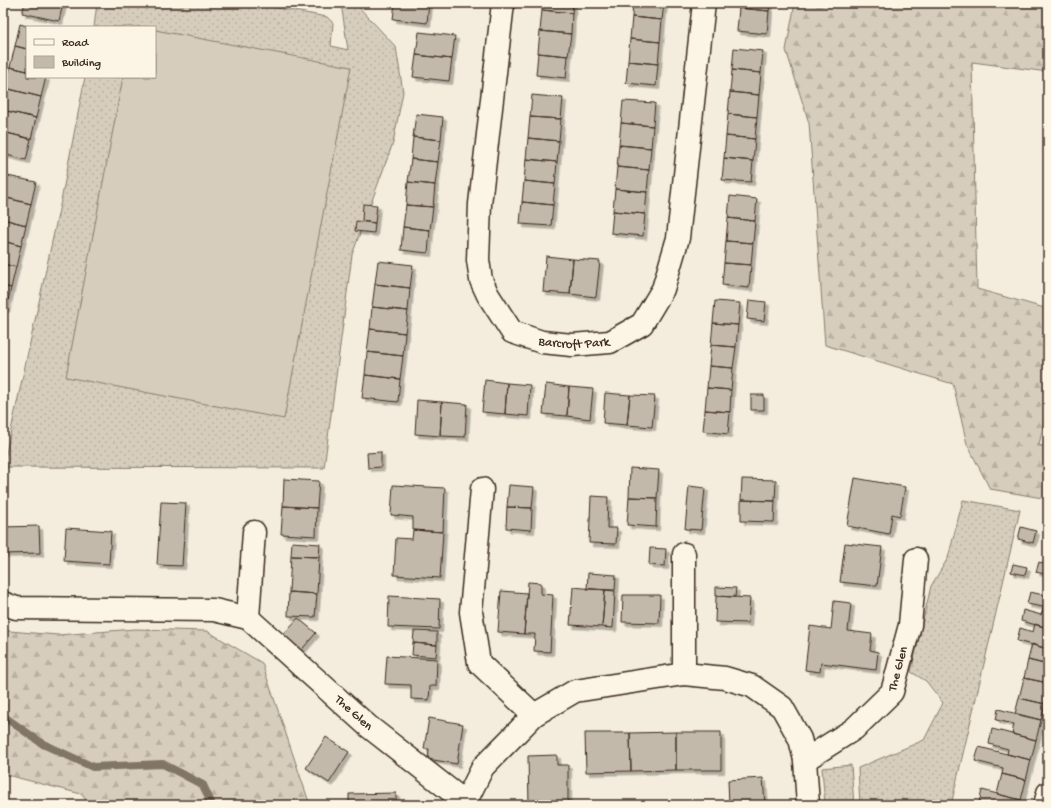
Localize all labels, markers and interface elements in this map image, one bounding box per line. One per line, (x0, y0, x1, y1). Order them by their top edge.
legend (26, 26, 156, 78)
text: Road (62, 37, 89, 51)
text: Building (61, 57, 101, 71)
street label: Barcroft Park (535, 333, 611, 353)
street label: The Glen (885, 644, 912, 694)
street label: The Glen (331, 692, 376, 735)

